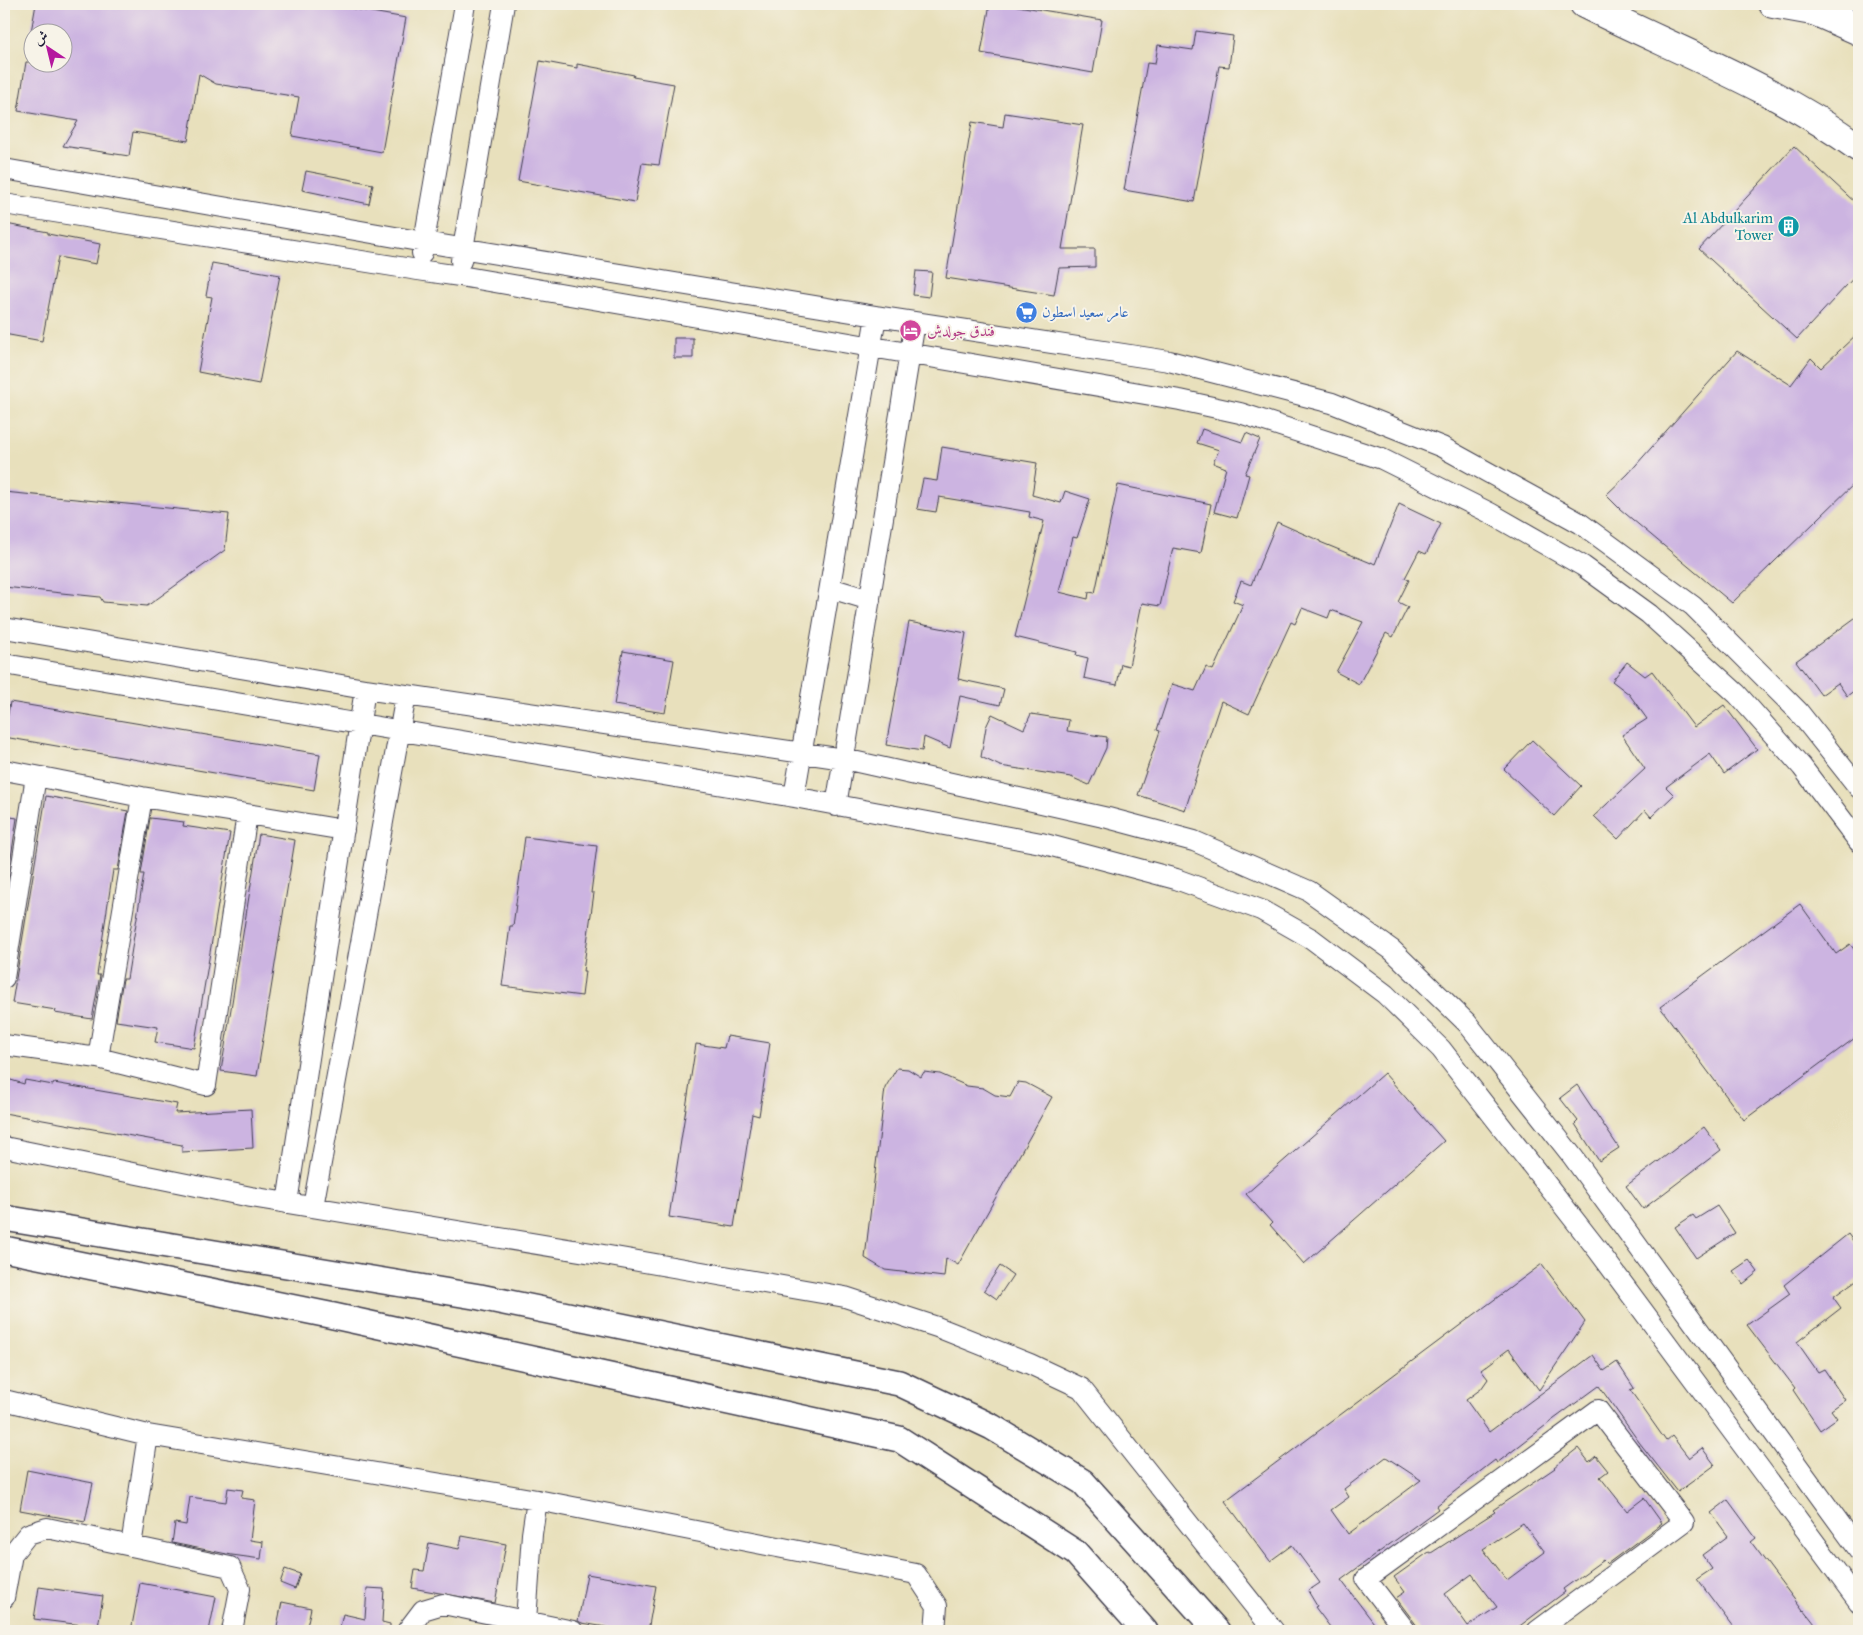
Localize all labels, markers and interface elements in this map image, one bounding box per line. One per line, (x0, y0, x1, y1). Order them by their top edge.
north arrow (22, 22, 72, 72)
text: ش (30, 27, 51, 49)
place label: Al Abdulkarim Tower (1682, 209, 1773, 244)
building icon: Al Abdulkarim Tower (1777, 215, 1801, 239)
supermarket icon: عامر سعيد اسطون (1014, 300, 1038, 324)
place label: عامر سعيد اسطون (1042, 303, 1129, 323)
hotel icon: فندق جولدش (899, 319, 923, 343)
place label: فندق جولدش (927, 322, 995, 340)

